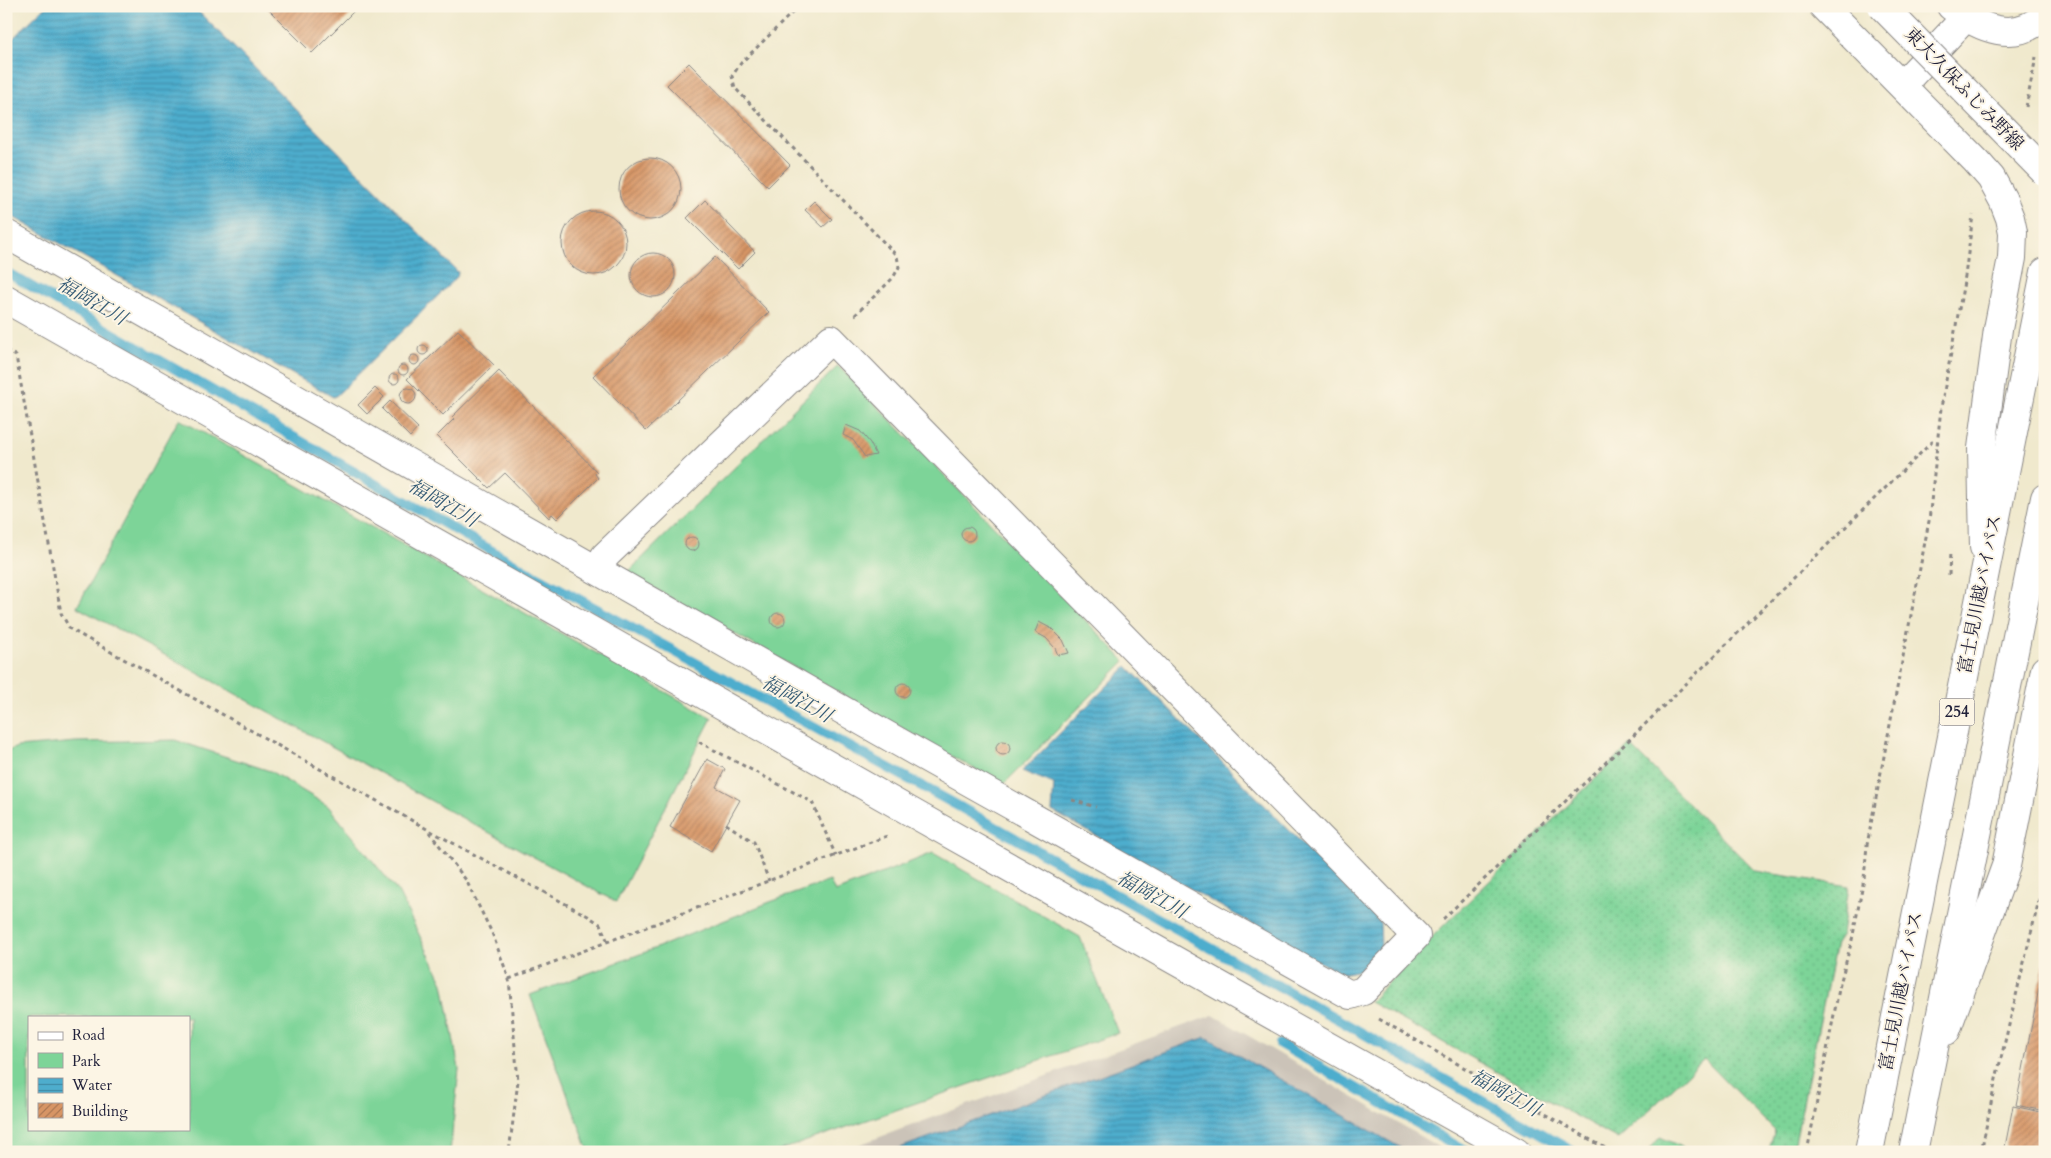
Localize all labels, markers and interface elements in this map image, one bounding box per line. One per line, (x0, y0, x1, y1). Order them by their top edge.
street label: 東大久保ふじみ野線 (1899, 22, 2029, 156)
water label: 福岡江川 (53, 271, 133, 332)
water label: 福岡江川 (404, 473, 484, 534)
street label: 富士見川越バイパス (1952, 512, 2008, 676)
water label: 福岡江川 (757, 669, 838, 730)
road number: 254 (1940, 699, 1974, 726)
water label: 福岡江川 (1112, 865, 1193, 926)
street label: 富士見川越バイパス (1873, 909, 1929, 1073)
legend (28, 1016, 190, 1130)
text: Road (72, 1025, 105, 1045)
text: Park (72, 1051, 101, 1071)
water label: 福岡江川 (1465, 1063, 1546, 1124)
text: Water (71, 1075, 113, 1095)
text: Building (72, 1101, 128, 1121)

